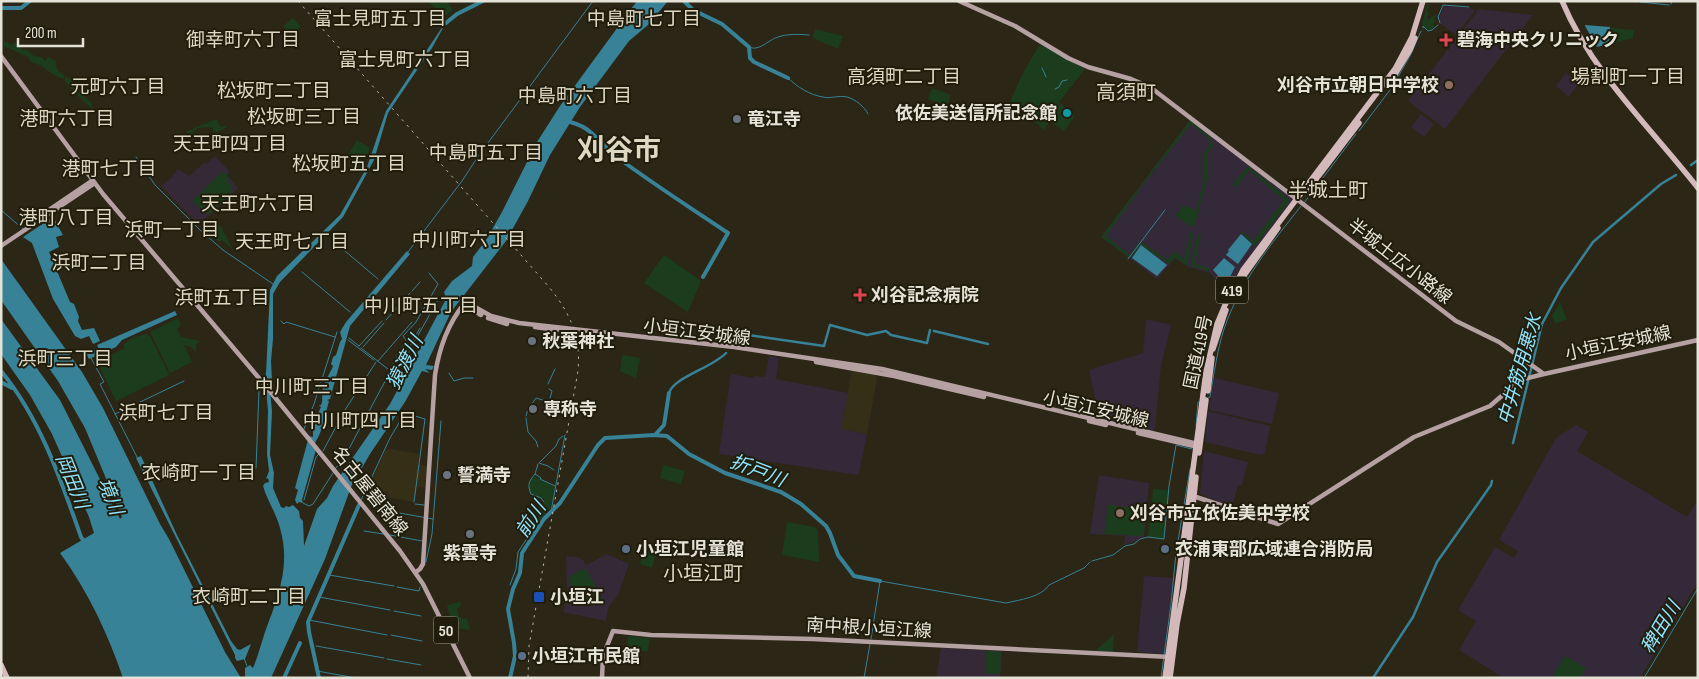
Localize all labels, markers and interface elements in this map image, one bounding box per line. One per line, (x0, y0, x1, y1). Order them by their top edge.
district label: 富士見町五丁目 (313, 8, 447, 31)
district label: 中島町七丁目 (587, 8, 701, 31)
scale bar (18, 15, 82, 47)
text: 200 m (25, 24, 57, 43)
district label: 御幸町六丁目 (186, 29, 300, 52)
place label: 碧海中央クリニック (1457, 30, 1619, 51)
marker: 碧海中央クリニック (1439, 33, 1453, 47)
district label: 富士見町六丁目 (338, 49, 472, 72)
district label: 高須町二丁目 (847, 66, 961, 89)
district label: 場割町一丁目 (1571, 66, 1685, 89)
place label: 刈谷市立朝日中学校 (1277, 75, 1439, 96)
district label: 元町六丁目 (70, 76, 166, 99)
marker: 刈谷市立朝日中学校 (1443, 79, 1455, 91)
district label: 松坂町二丁目 (217, 80, 331, 103)
district label: 高須町 (1096, 81, 1156, 105)
district label: 中島町六丁目 (518, 85, 632, 108)
place label: 依佐美送信所記念館 (895, 103, 1057, 124)
district label: 松坂町三丁目 (247, 106, 361, 129)
marker: 依佐美送信所記念館 (1061, 107, 1073, 119)
district label: 港町六丁目 (19, 108, 115, 131)
place label: 竜江寺 (747, 109, 801, 130)
marker: 竜江寺 (731, 113, 743, 125)
district label: 天王町四丁目 (173, 133, 287, 156)
district label: 刈谷市 (577, 134, 661, 167)
district label: 中島町五丁目 (429, 142, 543, 165)
district label: 松坂町五丁目 (292, 153, 406, 176)
district label: 港町七丁目 (61, 158, 157, 181)
district label: 半城土町 (1288, 179, 1368, 203)
district label: 天王町六丁目 (201, 193, 315, 216)
district label: 港町八丁目 (18, 207, 114, 230)
street label: 半城土広小路線 (1344, 214, 1456, 308)
district label: 浜町一丁目 (124, 219, 220, 242)
district label: 中川町六丁目 (412, 229, 526, 252)
district label: 天王町七丁目 (235, 231, 349, 254)
district label: 浜町二丁目 (51, 252, 147, 275)
road number: 419 (1216, 276, 1248, 304)
place label: 刈谷記念病院 (871, 285, 979, 306)
district label: 浜町五丁目 (174, 287, 270, 310)
marker: 刈谷記念病院 (853, 288, 867, 302)
district label: 中川町五丁目 (364, 295, 478, 318)
water label: 中井筋用悪水 (1494, 310, 1548, 427)
street label: 国道419号 (1180, 313, 1217, 391)
street label: 小垣江安城線 (642, 315, 752, 349)
street label: 小垣江安城線 (1563, 322, 1673, 365)
water label: 猿渡川 (382, 330, 429, 393)
place label: 秋葉神社 (542, 331, 614, 352)
marker: 秋葉神社 (526, 335, 538, 347)
district label: 浜町三丁目 (17, 348, 113, 371)
district label: 中川町三丁目 (255, 376, 369, 399)
street label: 小垣江安城線 (1041, 387, 1151, 432)
place label: 専称寺 (543, 399, 597, 420)
district label: 浜町七丁目 (118, 402, 214, 425)
marker: 専称寺 (527, 403, 539, 415)
district label: 中川町四丁目 (303, 410, 417, 433)
street label: 名古屋碧南線 (327, 443, 412, 540)
water label: 折戸川 (727, 450, 790, 493)
water label: 岡田川 (50, 451, 94, 514)
district label: 衣崎町一丁目 (142, 462, 256, 485)
place label: 誓満寺 (457, 465, 511, 486)
marker: 誓満寺 (441, 469, 453, 481)
water label: 境川 (92, 475, 128, 520)
water label: 前川 (511, 496, 552, 542)
place label: 刈谷市立依佐美中学校 (1130, 503, 1310, 524)
marker: 刈谷市立依佐美中学校 (1114, 507, 1126, 519)
marker: 紫雲寺 (464, 528, 476, 540)
place label: 小垣江児童館 (636, 539, 744, 560)
place label: 衣浦東部広域連合消防局 (1175, 539, 1373, 560)
place label: 紫雲寺 (443, 543, 497, 564)
marker: 小垣江児童館 (620, 543, 632, 555)
marker: 衣浦東部広域連合消防局 (1159, 543, 1171, 555)
district label: 小垣江町 (663, 562, 743, 586)
district label: 衣崎町二丁目 (192, 586, 306, 609)
place label: 小垣江 (550, 587, 604, 608)
marker: 小垣江 (532, 590, 546, 604)
water label: 稗田川 (1637, 596, 1687, 658)
street label: 南中根小垣江線 (806, 615, 932, 642)
road number: 50 (434, 616, 458, 644)
place label: 小垣江市民館 (532, 646, 640, 667)
marker: 小垣江市民館 (516, 650, 528, 662)

